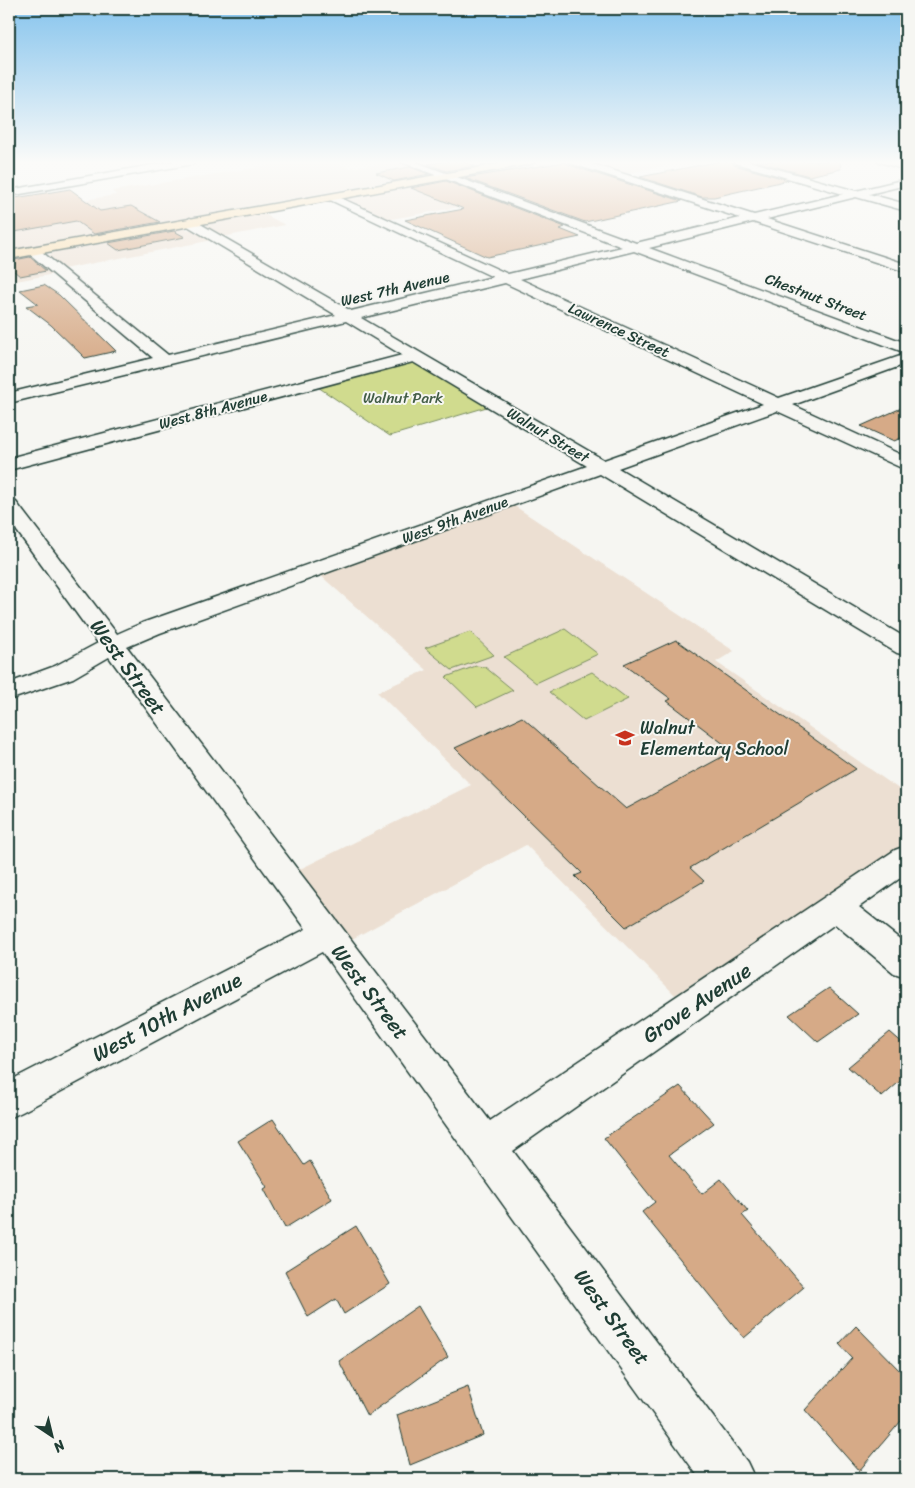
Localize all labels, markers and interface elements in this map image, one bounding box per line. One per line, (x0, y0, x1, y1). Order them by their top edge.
street label: West 7th Avenue (338, 264, 452, 314)
street label: Chestnut Street (761, 266, 871, 329)
street label: Lawrence Street (564, 295, 675, 365)
street label: West 8th Avenue (156, 383, 270, 437)
park label: Walnut Park (363, 385, 443, 411)
street label: Walnut Street (502, 400, 595, 470)
street label: West 9th Avenue (398, 489, 512, 551)
street label: West Street (80, 610, 176, 724)
place label: Walnut Elementary School (640, 712, 789, 765)
school or university icon: Walnut Elementary School (614, 727, 636, 749)
street label: West Street (321, 936, 419, 1048)
street label: Grove Avenue (634, 952, 760, 1054)
street label: West 10th Avenue (85, 961, 249, 1073)
street label: West Street (564, 1260, 660, 1374)
north arrow (28, 1410, 78, 1460)
text: N (48, 1433, 71, 1459)

